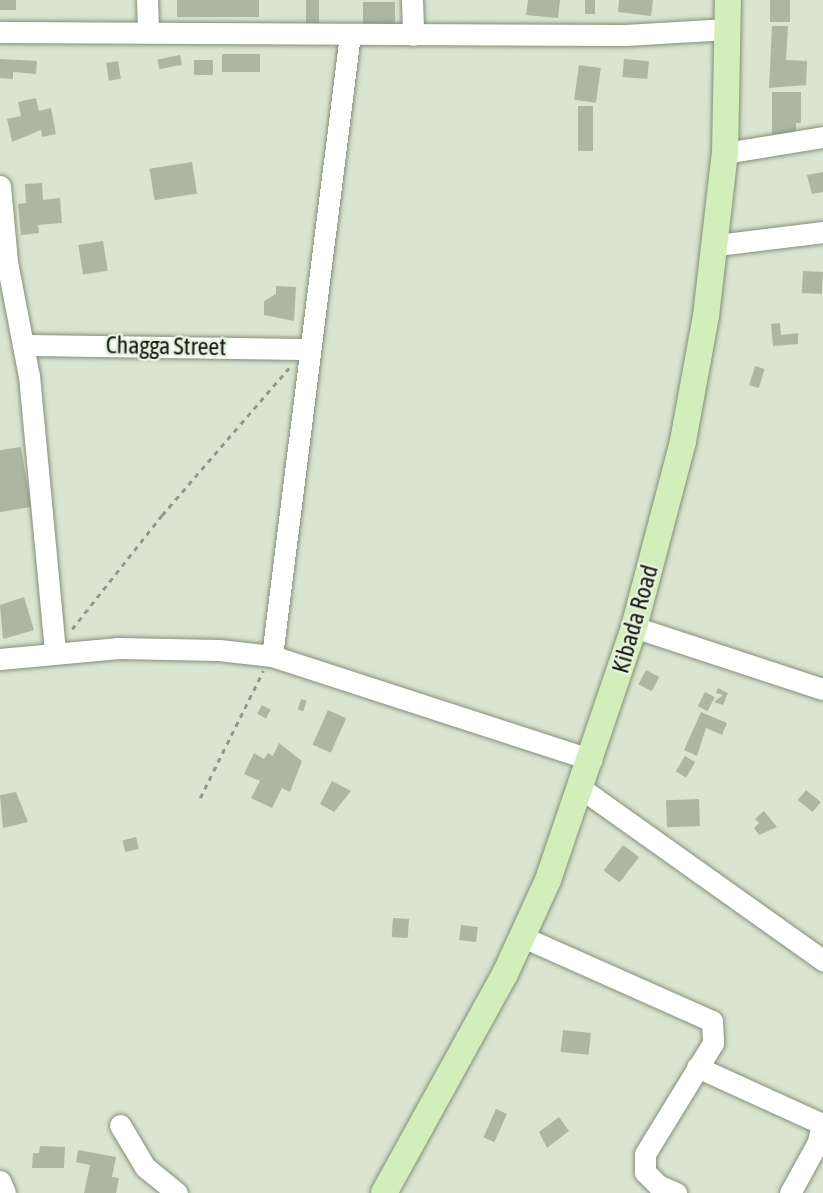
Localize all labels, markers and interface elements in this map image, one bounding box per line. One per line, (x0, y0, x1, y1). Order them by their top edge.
street label: Chagga Street (106, 331, 226, 361)
street label: Kibada Road (606, 561, 664, 677)

